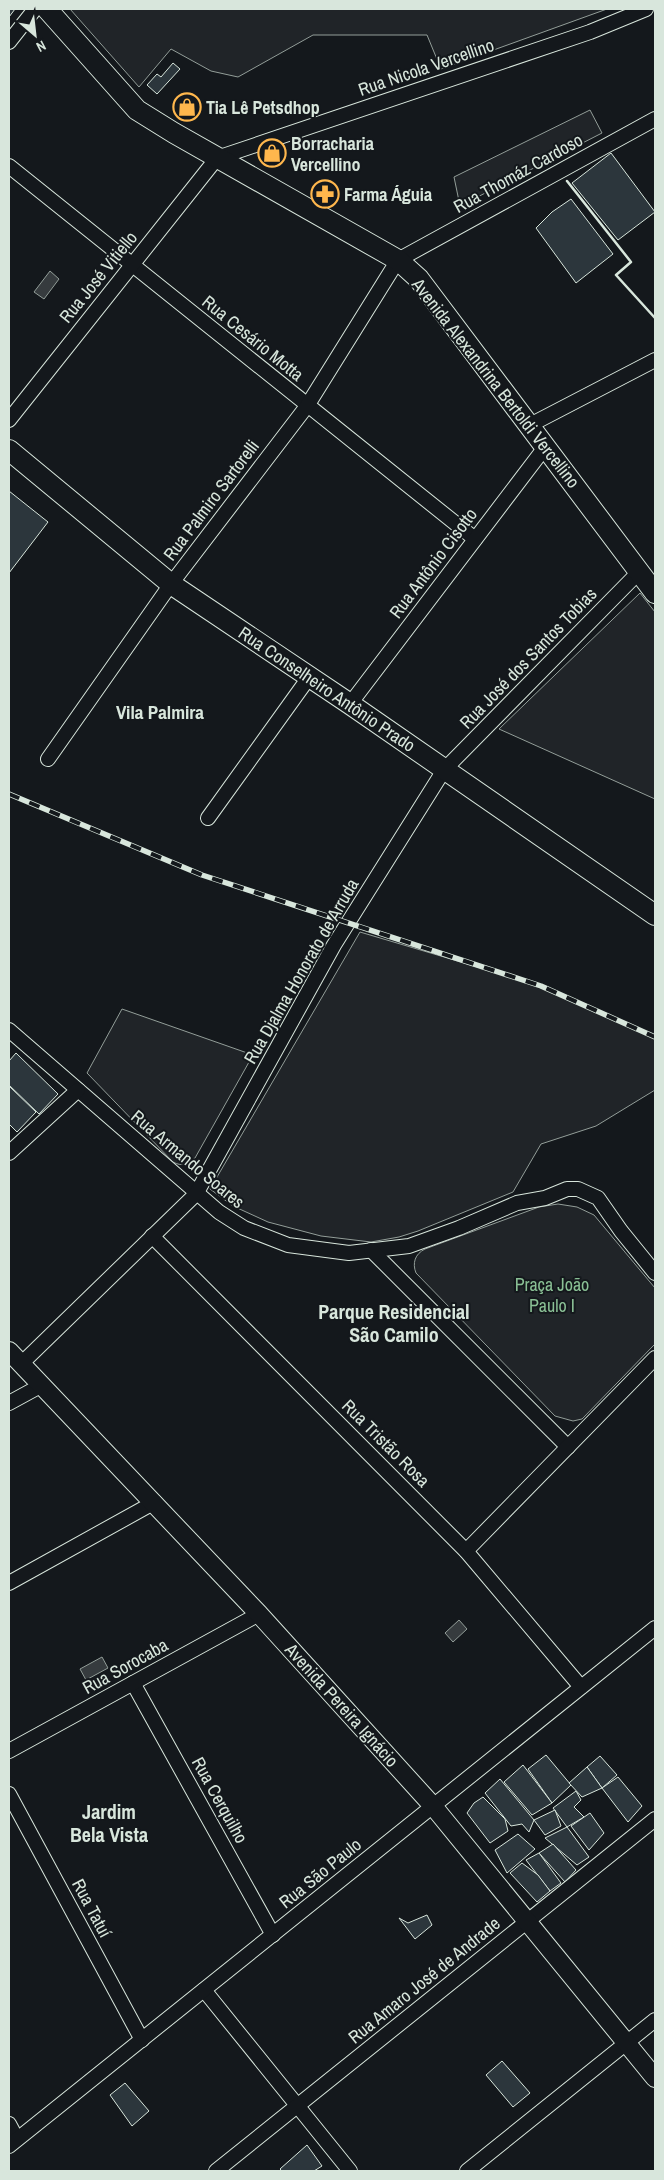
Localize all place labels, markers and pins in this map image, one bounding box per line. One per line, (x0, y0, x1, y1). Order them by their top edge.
shop icon: Tia Lê Petsdhop (172, 92, 202, 122)
place label: Tia Lê Petsdhop (206, 95, 320, 120)
place label: Borracharia Vercellino (291, 131, 375, 177)
shop icon: Borracharia Vercellino (257, 138, 287, 168)
pharmacy icon: Farma Águia (310, 179, 340, 209)
place label: Farma Águia (344, 182, 433, 207)

